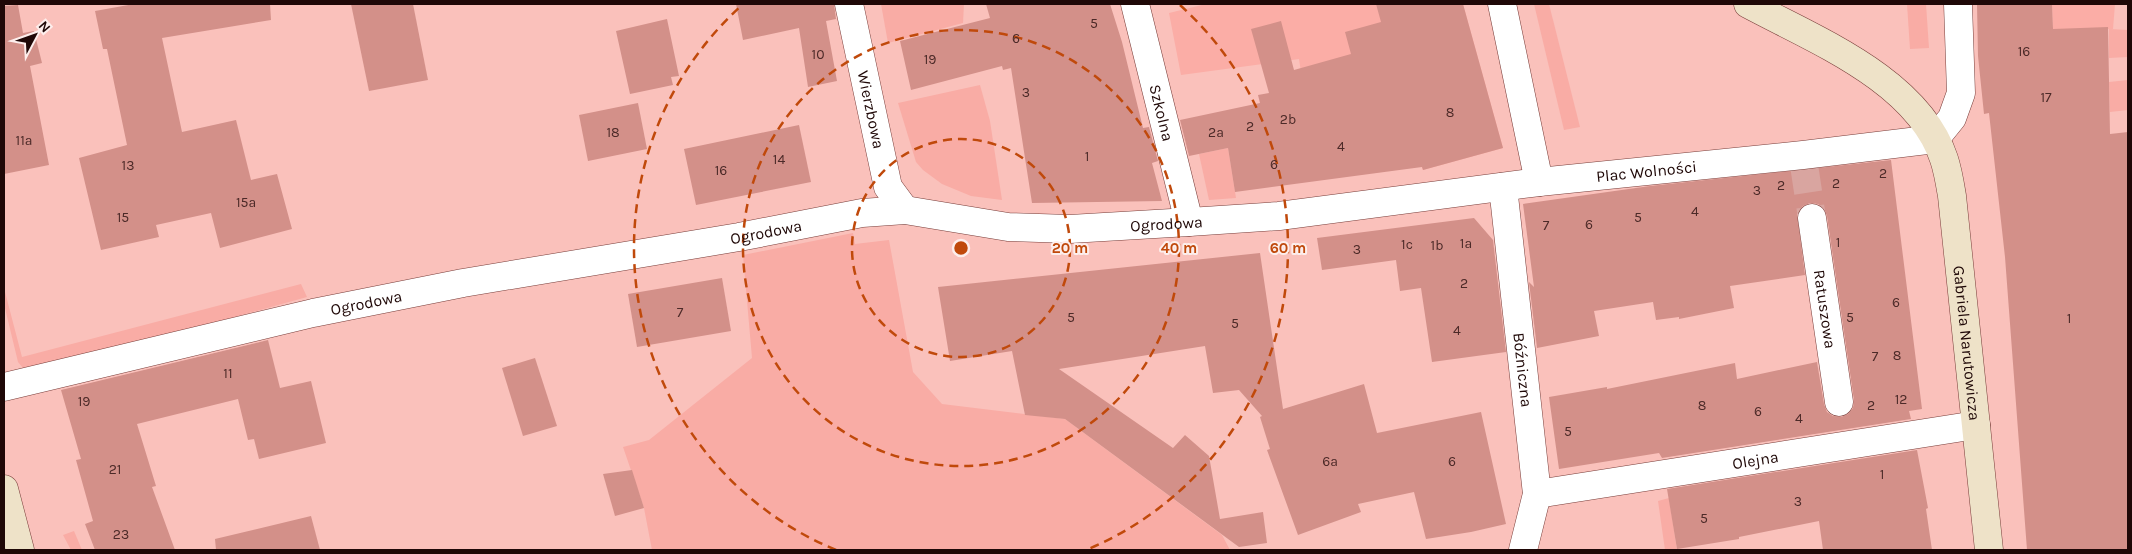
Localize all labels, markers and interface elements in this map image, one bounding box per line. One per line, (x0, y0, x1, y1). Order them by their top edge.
north arrow (10, 10, 60, 60)
house number: 5 (1090, 15, 1098, 32)
text: N (35, 17, 54, 36)
house number: 6 (1012, 30, 1020, 47)
house number: 16 (2018, 43, 2030, 60)
house number: 10 (812, 46, 824, 63)
house number: 19 (924, 51, 936, 68)
street label: Wierzbowa (853, 69, 889, 151)
street label: Szkolna (1145, 82, 1178, 143)
house number: 3 (1022, 84, 1030, 101)
house number: 17 (2040, 89, 2052, 106)
house number: 8 (1446, 104, 1454, 121)
house number: 2b (1280, 111, 1296, 128)
house number: 2 (1246, 118, 1254, 135)
house number: 18 (606, 124, 620, 141)
house number: 2a (1208, 124, 1224, 141)
house number: 11a (16, 132, 32, 149)
house number: 4 (1337, 138, 1345, 155)
house number: 1 (1085, 148, 1089, 165)
house number: 14 (773, 151, 785, 168)
house number: 6 (1270, 156, 1278, 173)
house number: 13 (122, 157, 134, 174)
street label: Plac Wolności (1595, 157, 1698, 186)
house number: 16 (715, 162, 727, 179)
house number: 2 (1879, 165, 1887, 182)
house number: 2 (1832, 175, 1840, 192)
house number: 2 (1777, 177, 1785, 194)
house number: 3 (1753, 182, 1761, 199)
house number: 15a (236, 194, 256, 211)
house number: 4 (1691, 203, 1699, 220)
house number: 15 (117, 209, 129, 226)
house number: 5 (1634, 209, 1642, 226)
street label: Ogrodowa (1130, 212, 1203, 235)
street label: Ogrodowa (729, 216, 804, 248)
house number: 6 (1585, 216, 1593, 233)
house number: 7 (1543, 217, 1550, 234)
house number: 1 (1836, 234, 1840, 251)
house number: 1a (1460, 235, 1472, 252)
house number: 1c (1401, 236, 1413, 253)
house number: 1b (1431, 237, 1443, 254)
centre of rings (952, 239, 970, 257)
text: 20 m (1052, 239, 1088, 257)
text: 40 m (1161, 239, 1197, 257)
text: 60 m (1270, 239, 1306, 257)
house number: 3 (1353, 241, 1361, 258)
street label: Gabriela Narutowicza (1949, 265, 1984, 422)
street label: Ratuszowa (1810, 268, 1840, 350)
house number: 2 (1460, 275, 1468, 292)
street label: Ogrodowa (329, 286, 404, 319)
house number: 6 (1892, 294, 1900, 311)
house number: 7 (677, 304, 684, 321)
house number: 5 (1067, 309, 1075, 326)
house number: 5 (1846, 309, 1854, 326)
house number: 1 (2067, 310, 2071, 327)
house number: 5 (1231, 315, 1239, 332)
house number: 4 (1453, 322, 1461, 339)
street label: Bóźniczna (1509, 332, 1536, 408)
house number: 8 (1893, 347, 1901, 364)
house number: 7 (1872, 348, 1879, 365)
house number: 11 (223, 365, 233, 382)
house number: 12 (1895, 391, 1907, 408)
house number: 19 (78, 393, 90, 410)
house number: 8 (1698, 397, 1706, 414)
house number: 2 (1867, 397, 1875, 414)
house number: 6 (1754, 403, 1762, 420)
house number: 4 (1795, 410, 1803, 427)
house number: 5 (1564, 423, 1572, 440)
street label: Olejna (1731, 447, 1780, 473)
house number: 6a (1322, 453, 1338, 470)
house number: 6 (1448, 453, 1456, 470)
house number: 21 (109, 461, 121, 478)
house number: 1 (1880, 466, 1884, 483)
house number: 3 (1794, 493, 1802, 510)
house number: 5 (1700, 510, 1708, 527)
house number: 23 (113, 526, 129, 543)

